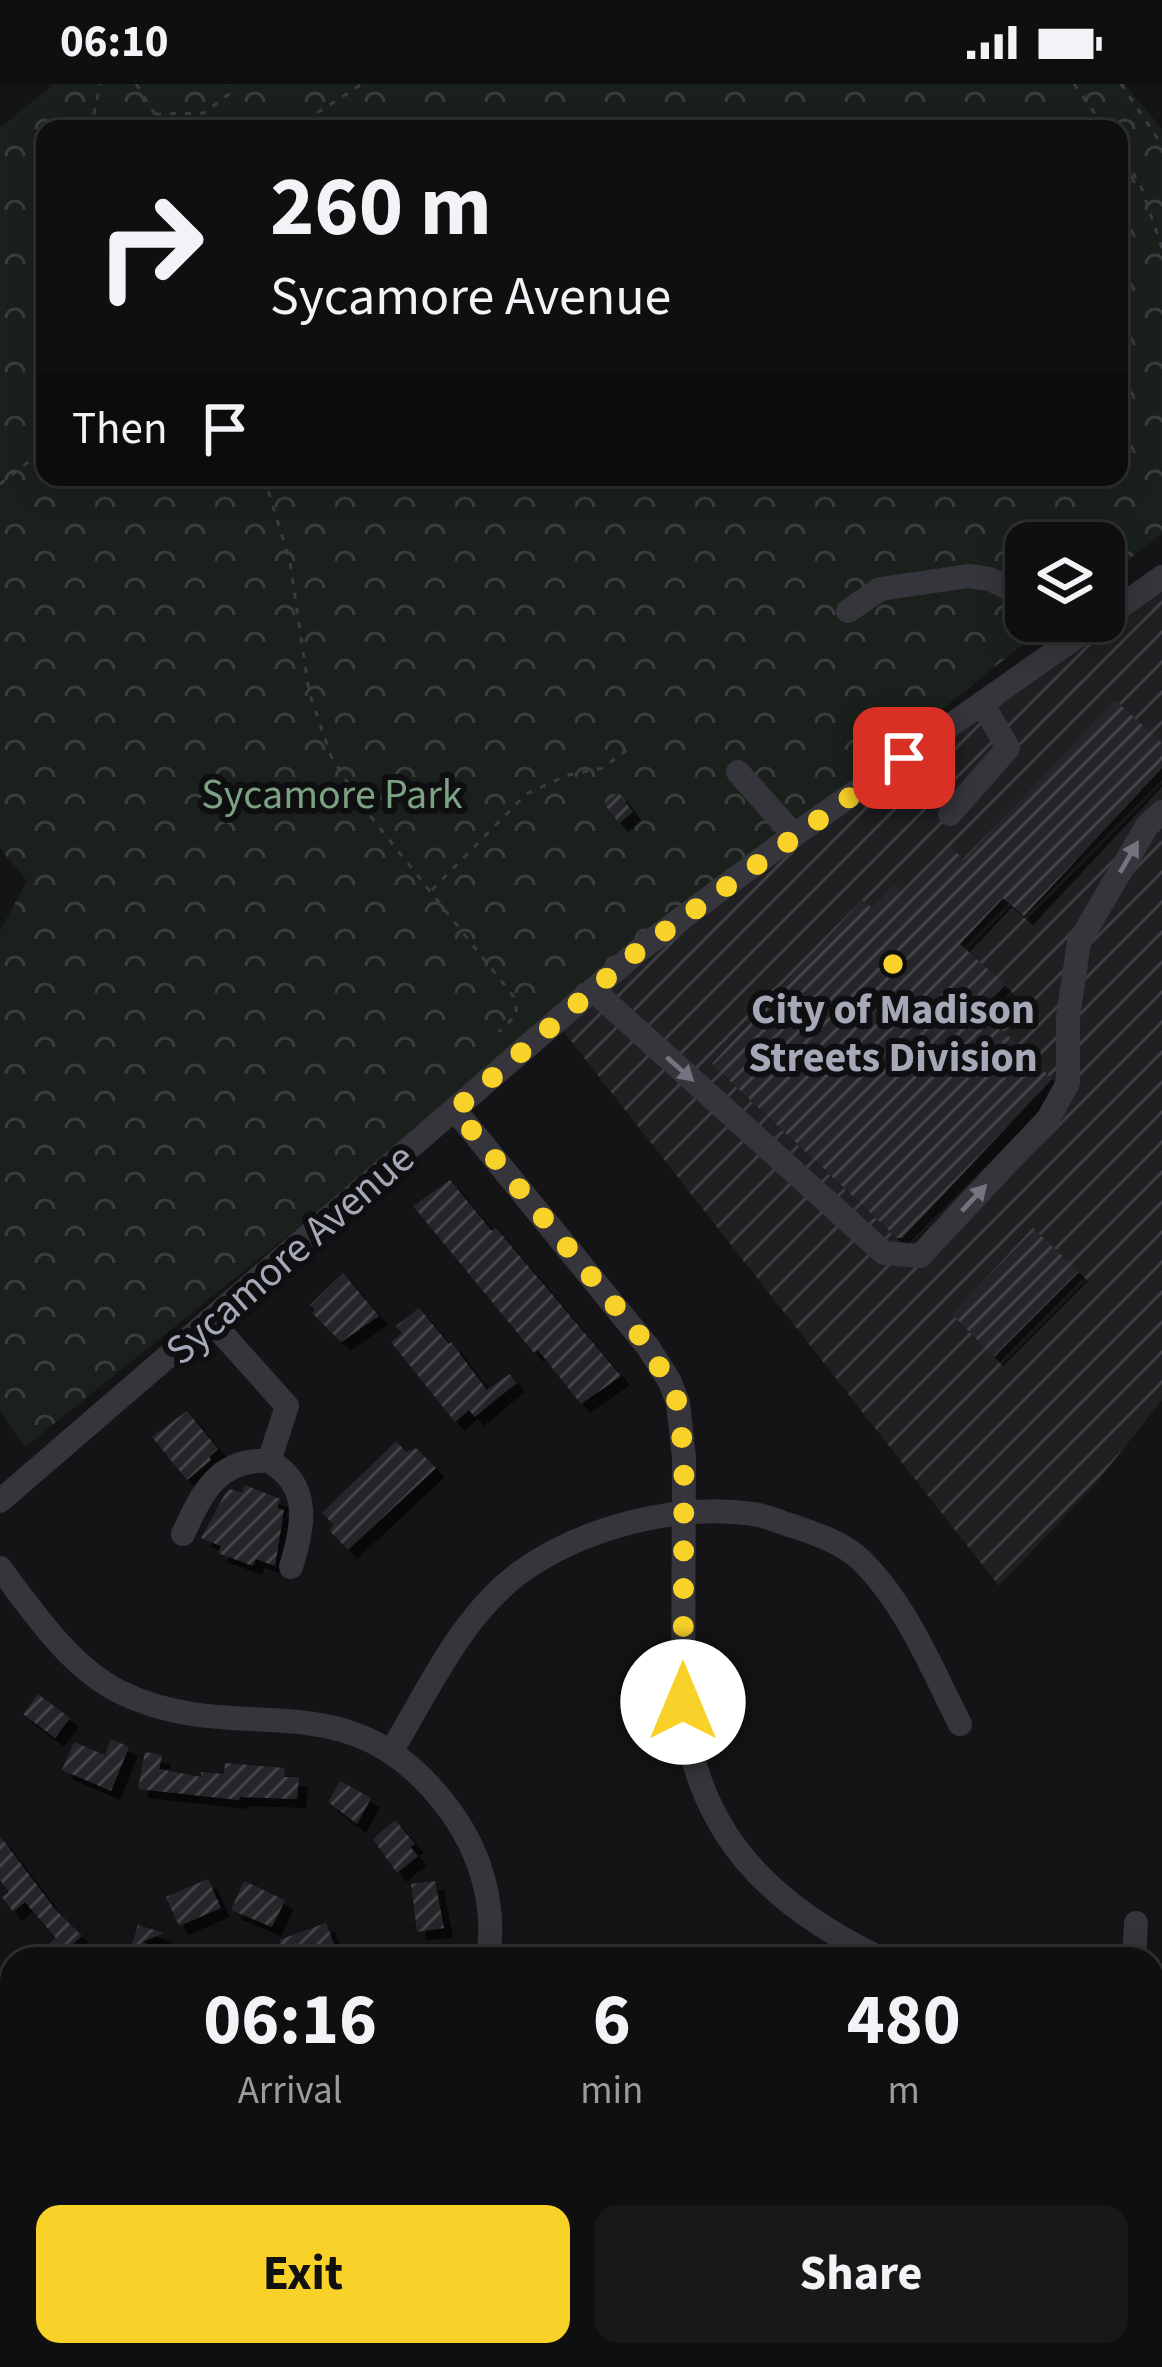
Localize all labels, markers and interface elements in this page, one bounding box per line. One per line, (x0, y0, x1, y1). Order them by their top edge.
text: 06:10 (60, 10, 169, 74)
text: 260 m (270, 148, 492, 268)
icon: right (72, 168, 228, 324)
text: Sycamore Avenue (270, 259, 671, 336)
icon: arrive (192, 396, 258, 462)
text: Then (72, 397, 168, 461)
map controls (1005, 522, 1125, 642)
button: layers (1005, 522, 1125, 642)
pin (853, 707, 955, 809)
icon: arrive (871, 725, 937, 791)
park label: Sycamore Park (201, 765, 463, 825)
one-way arrow (1117, 840, 1138, 874)
marker: City of Madison Streets Division (880, 951, 906, 977)
place label: City of Madison Streets Division (748, 980, 1038, 1088)
one-way arrow (665, 1055, 695, 1082)
street label: Sycamore Avenue (153, 1129, 428, 1380)
one-way arrow (959, 1184, 987, 1213)
position arrow (620, 1639, 746, 1765)
text: 06:16 (203, 1969, 377, 2072)
text: 6 (593, 1969, 631, 2072)
text: 480 (847, 1969, 961, 2072)
text: Arrival (238, 2063, 343, 2119)
text: min (580, 2063, 643, 2119)
text: m (888, 2063, 920, 2119)
button: Exit (36, 2205, 570, 2343)
button: Share (594, 2205, 1128, 2343)

